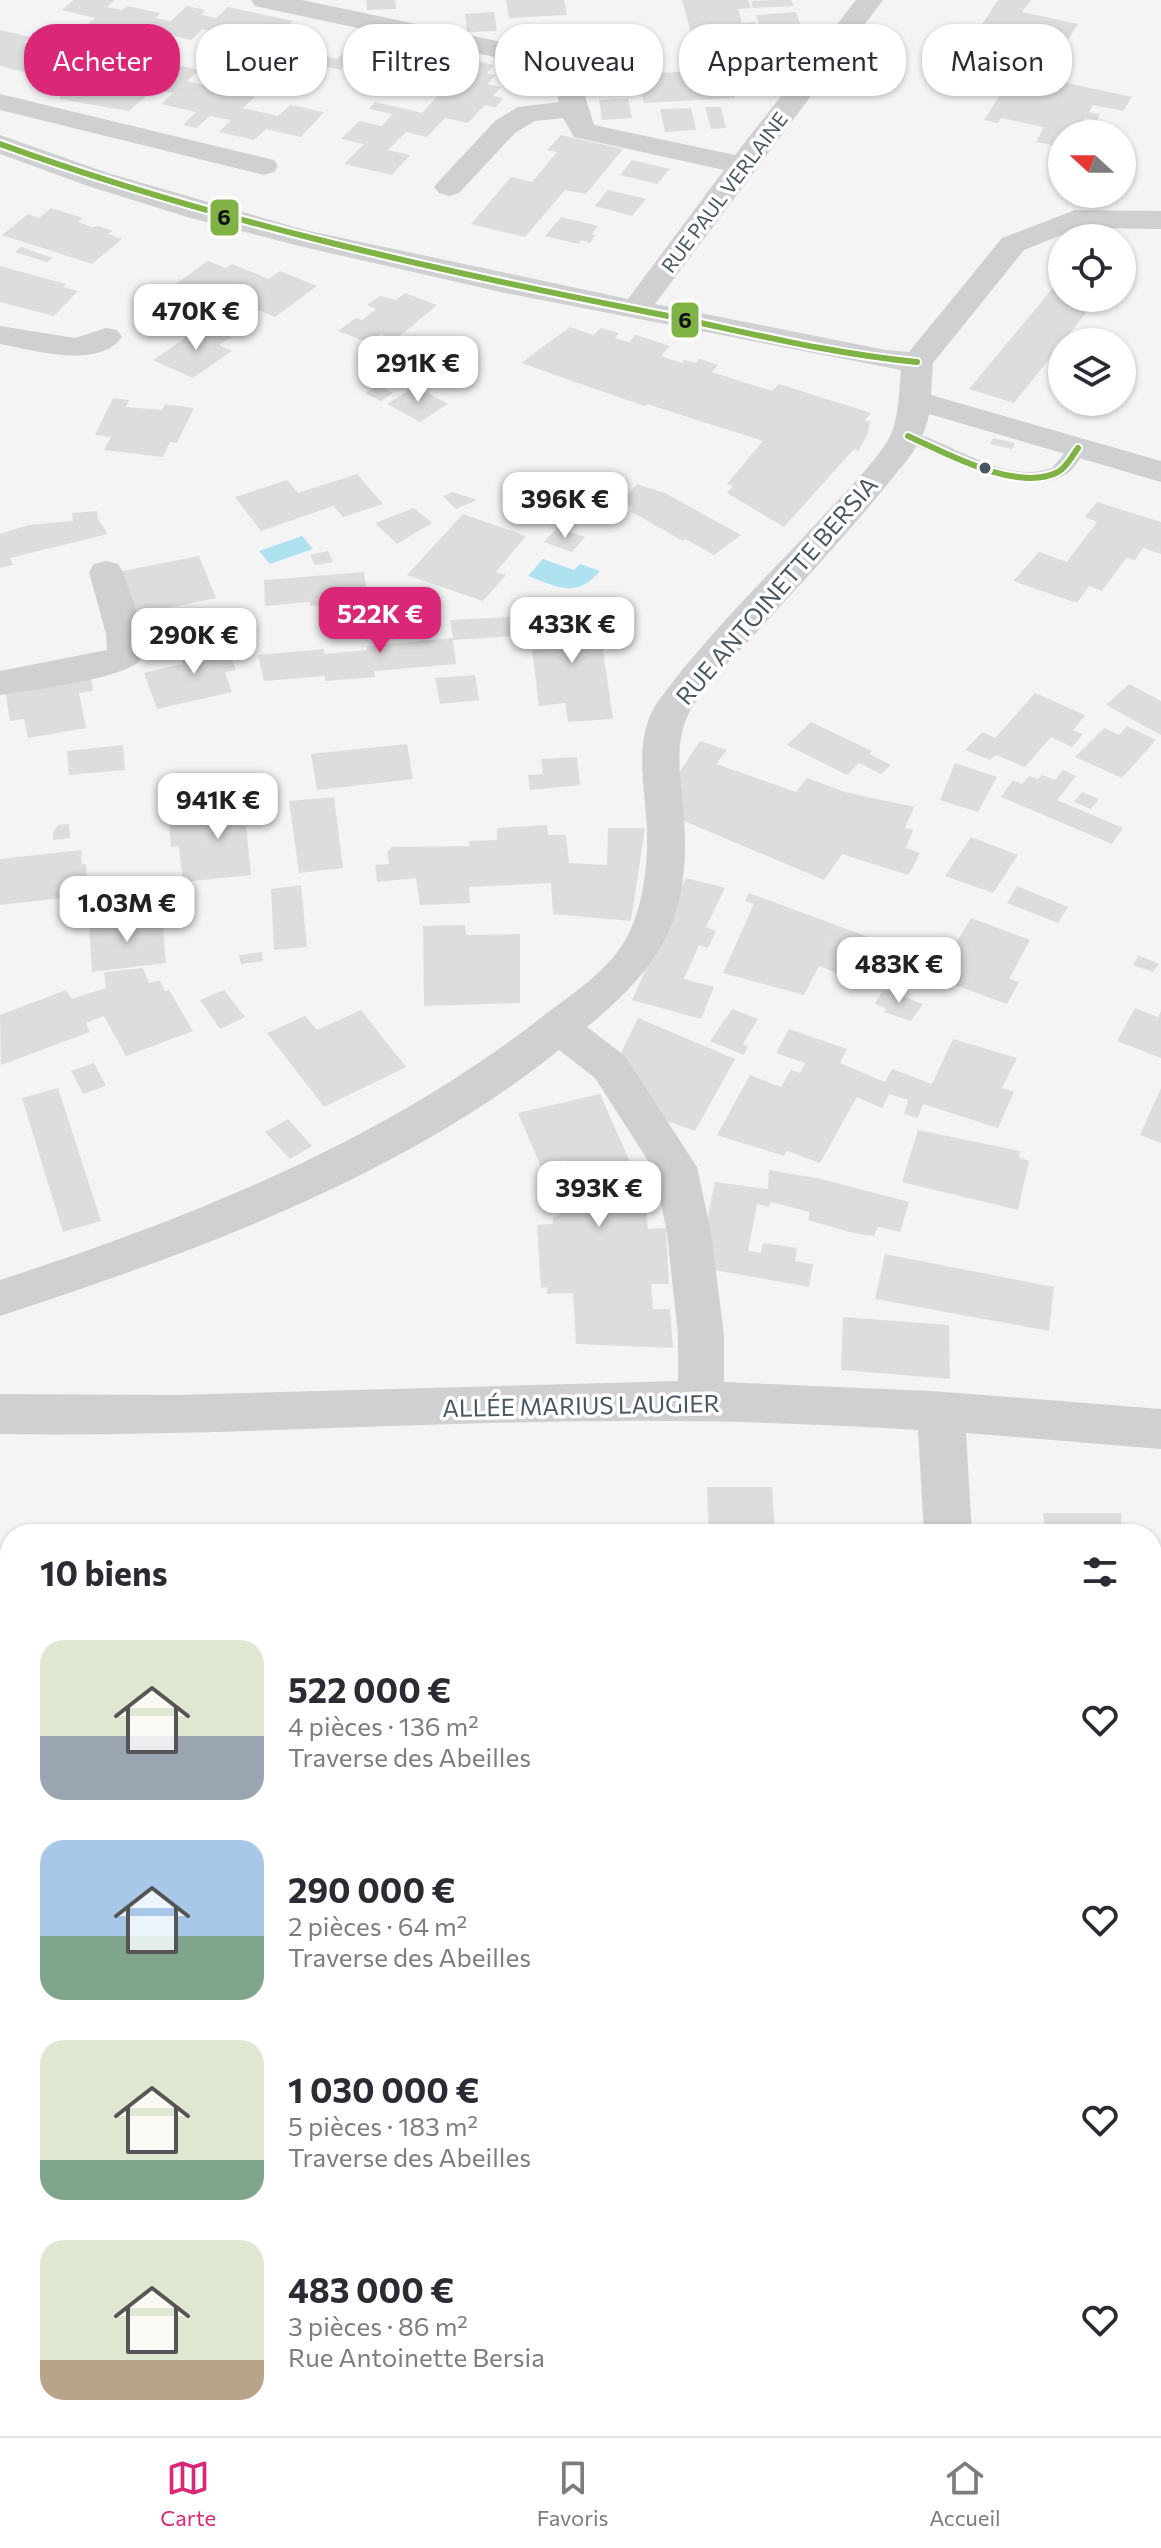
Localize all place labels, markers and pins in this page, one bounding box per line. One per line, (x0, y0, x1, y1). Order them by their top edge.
pin: 470K € (131, 284, 261, 352)
pin: 291K € (353, 336, 483, 404)
unlabelled marker (977, 460, 993, 476)
pin: 396K € (500, 472, 630, 540)
pin: 522K € (315, 587, 445, 655)
pin: 433K € (507, 597, 637, 665)
pin: 290K € (129, 608, 259, 676)
pin: 941K € (153, 773, 283, 841)
pin: 1.03M € (53, 876, 201, 944)
pin: 483K € (834, 937, 964, 1005)
pin: 393K € (534, 1161, 664, 1229)

